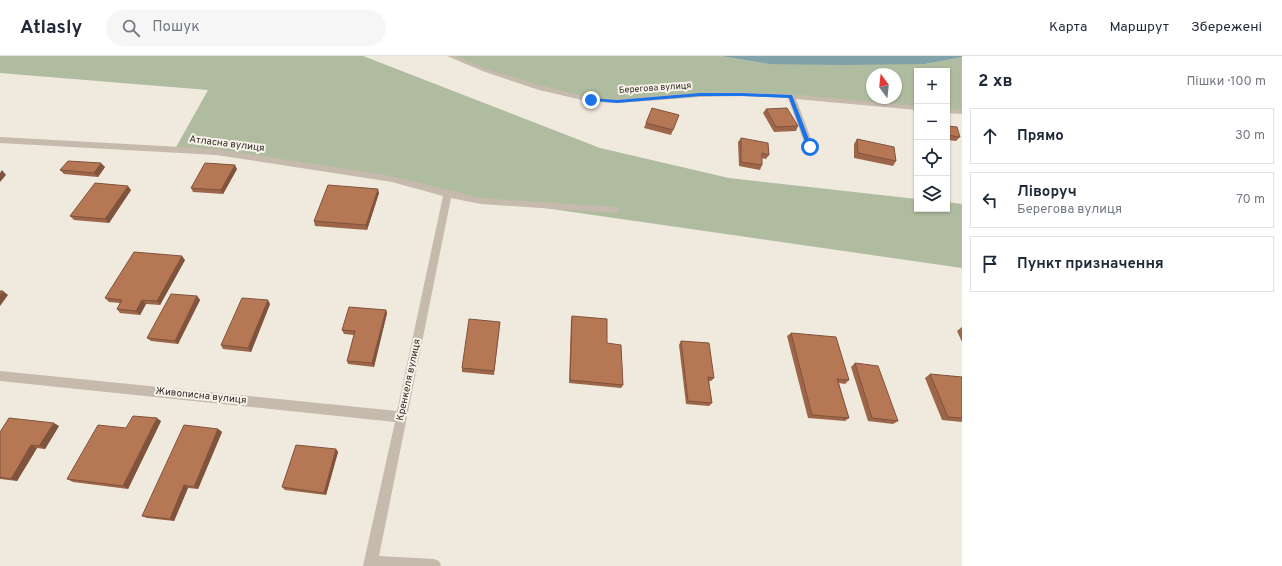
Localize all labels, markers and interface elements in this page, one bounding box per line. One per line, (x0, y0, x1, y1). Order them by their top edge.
search box (106, 10, 386, 46)
text: Atlasly (20, 16, 82, 40)
icon: search (120, 17, 142, 39)
text: Пошук (152, 18, 200, 37)
text: Карта (1049, 19, 1087, 36)
text: Маршрут (1109, 19, 1169, 36)
text: Збережені (1191, 19, 1262, 36)
north arrow (866, 68, 902, 104)
map controls (914, 68, 950, 212)
button: + (914, 68, 950, 104)
text: 2 хв (978, 71, 1013, 93)
text: Пішки · 100 m (1186, 74, 1266, 90)
street label: Берегова вулиця (618, 80, 692, 96)
route end (582, 91, 600, 109)
button: − (914, 104, 950, 140)
icon: ahead (979, 125, 1001, 147)
text: Прямо (1017, 127, 1064, 146)
text: 30 m (1235, 128, 1265, 144)
street label: Атласна вулиця (189, 133, 265, 155)
route start (801, 138, 819, 156)
button: locate (914, 140, 950, 176)
button: layers (914, 176, 950, 212)
text: Ліворуч (1017, 183, 1077, 202)
icon: left (979, 189, 1001, 211)
text: 70 m (1236, 192, 1265, 208)
text: Берегова вулиця (1017, 202, 1122, 218)
icon: arrive (979, 253, 1001, 275)
text: Пункт призначення (1017, 255, 1164, 274)
street label: Кренкеля вулиця (394, 338, 424, 422)
street label: Живописна вулиця (155, 385, 247, 407)

